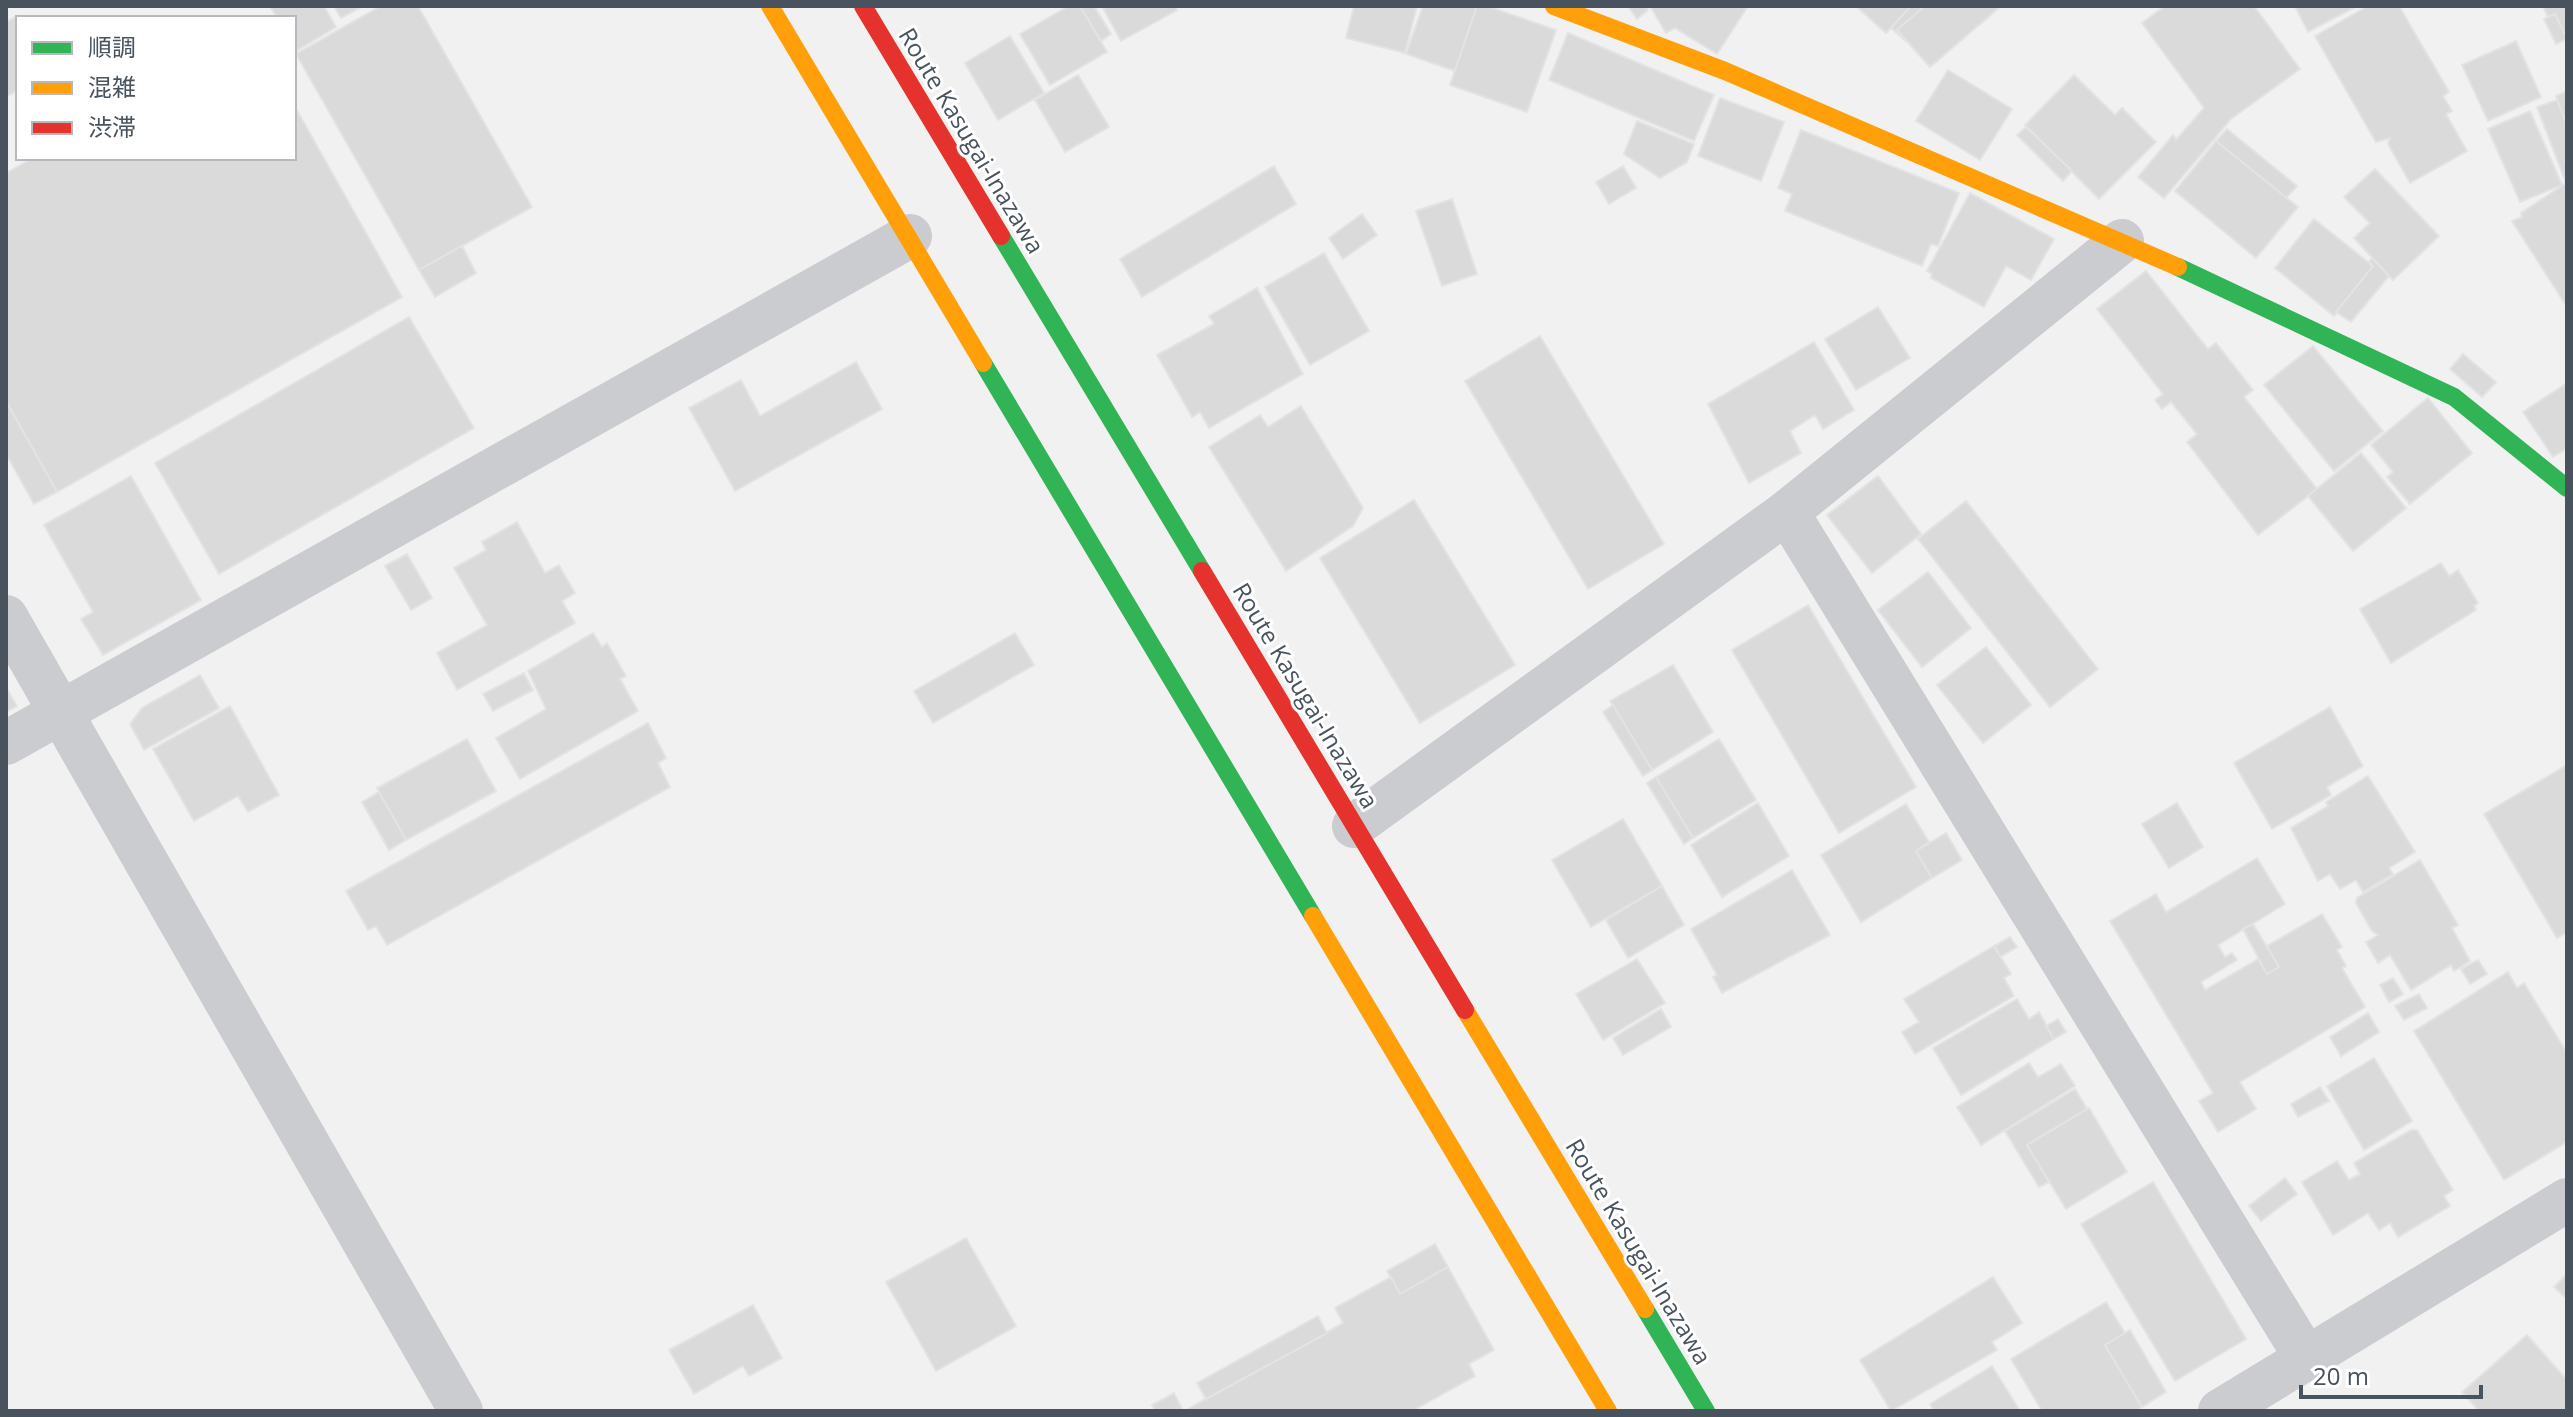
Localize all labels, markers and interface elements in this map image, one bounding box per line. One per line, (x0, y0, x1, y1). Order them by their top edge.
legend (16, 16, 296, 160)
street label: Route Kasugai-Inazawa (892, 21, 1053, 259)
text: 順調 (88, 30, 136, 63)
text: 混雑 (88, 70, 136, 103)
text: 渋滞 (88, 110, 136, 143)
street label: Route Kasugai-Inazawa (1226, 576, 1387, 814)
street label: Route Kasugai-Inazawa (1559, 1132, 1720, 1370)
scale bar (2301, 1349, 2481, 1399)
text: 20 m (2313, 1359, 2369, 1392)

